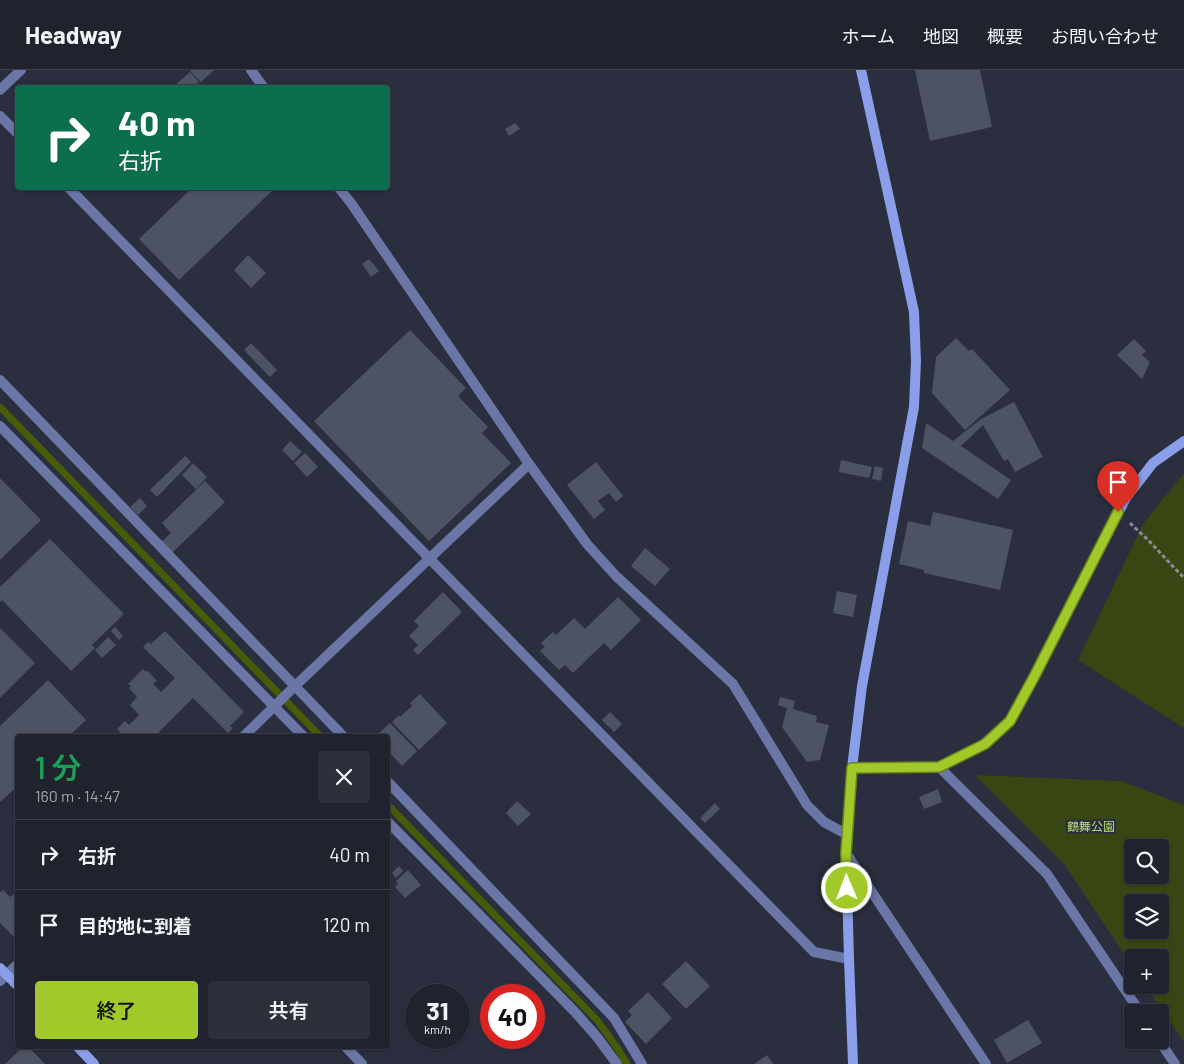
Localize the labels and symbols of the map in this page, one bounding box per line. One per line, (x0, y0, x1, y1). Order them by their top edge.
pin (1097, 461, 1139, 512)
park label: 鶴舞公園 (1067, 819, 1115, 833)
position arrow (820, 861, 872, 913)
speed limit sign: 40 (480, 984, 545, 1049)

